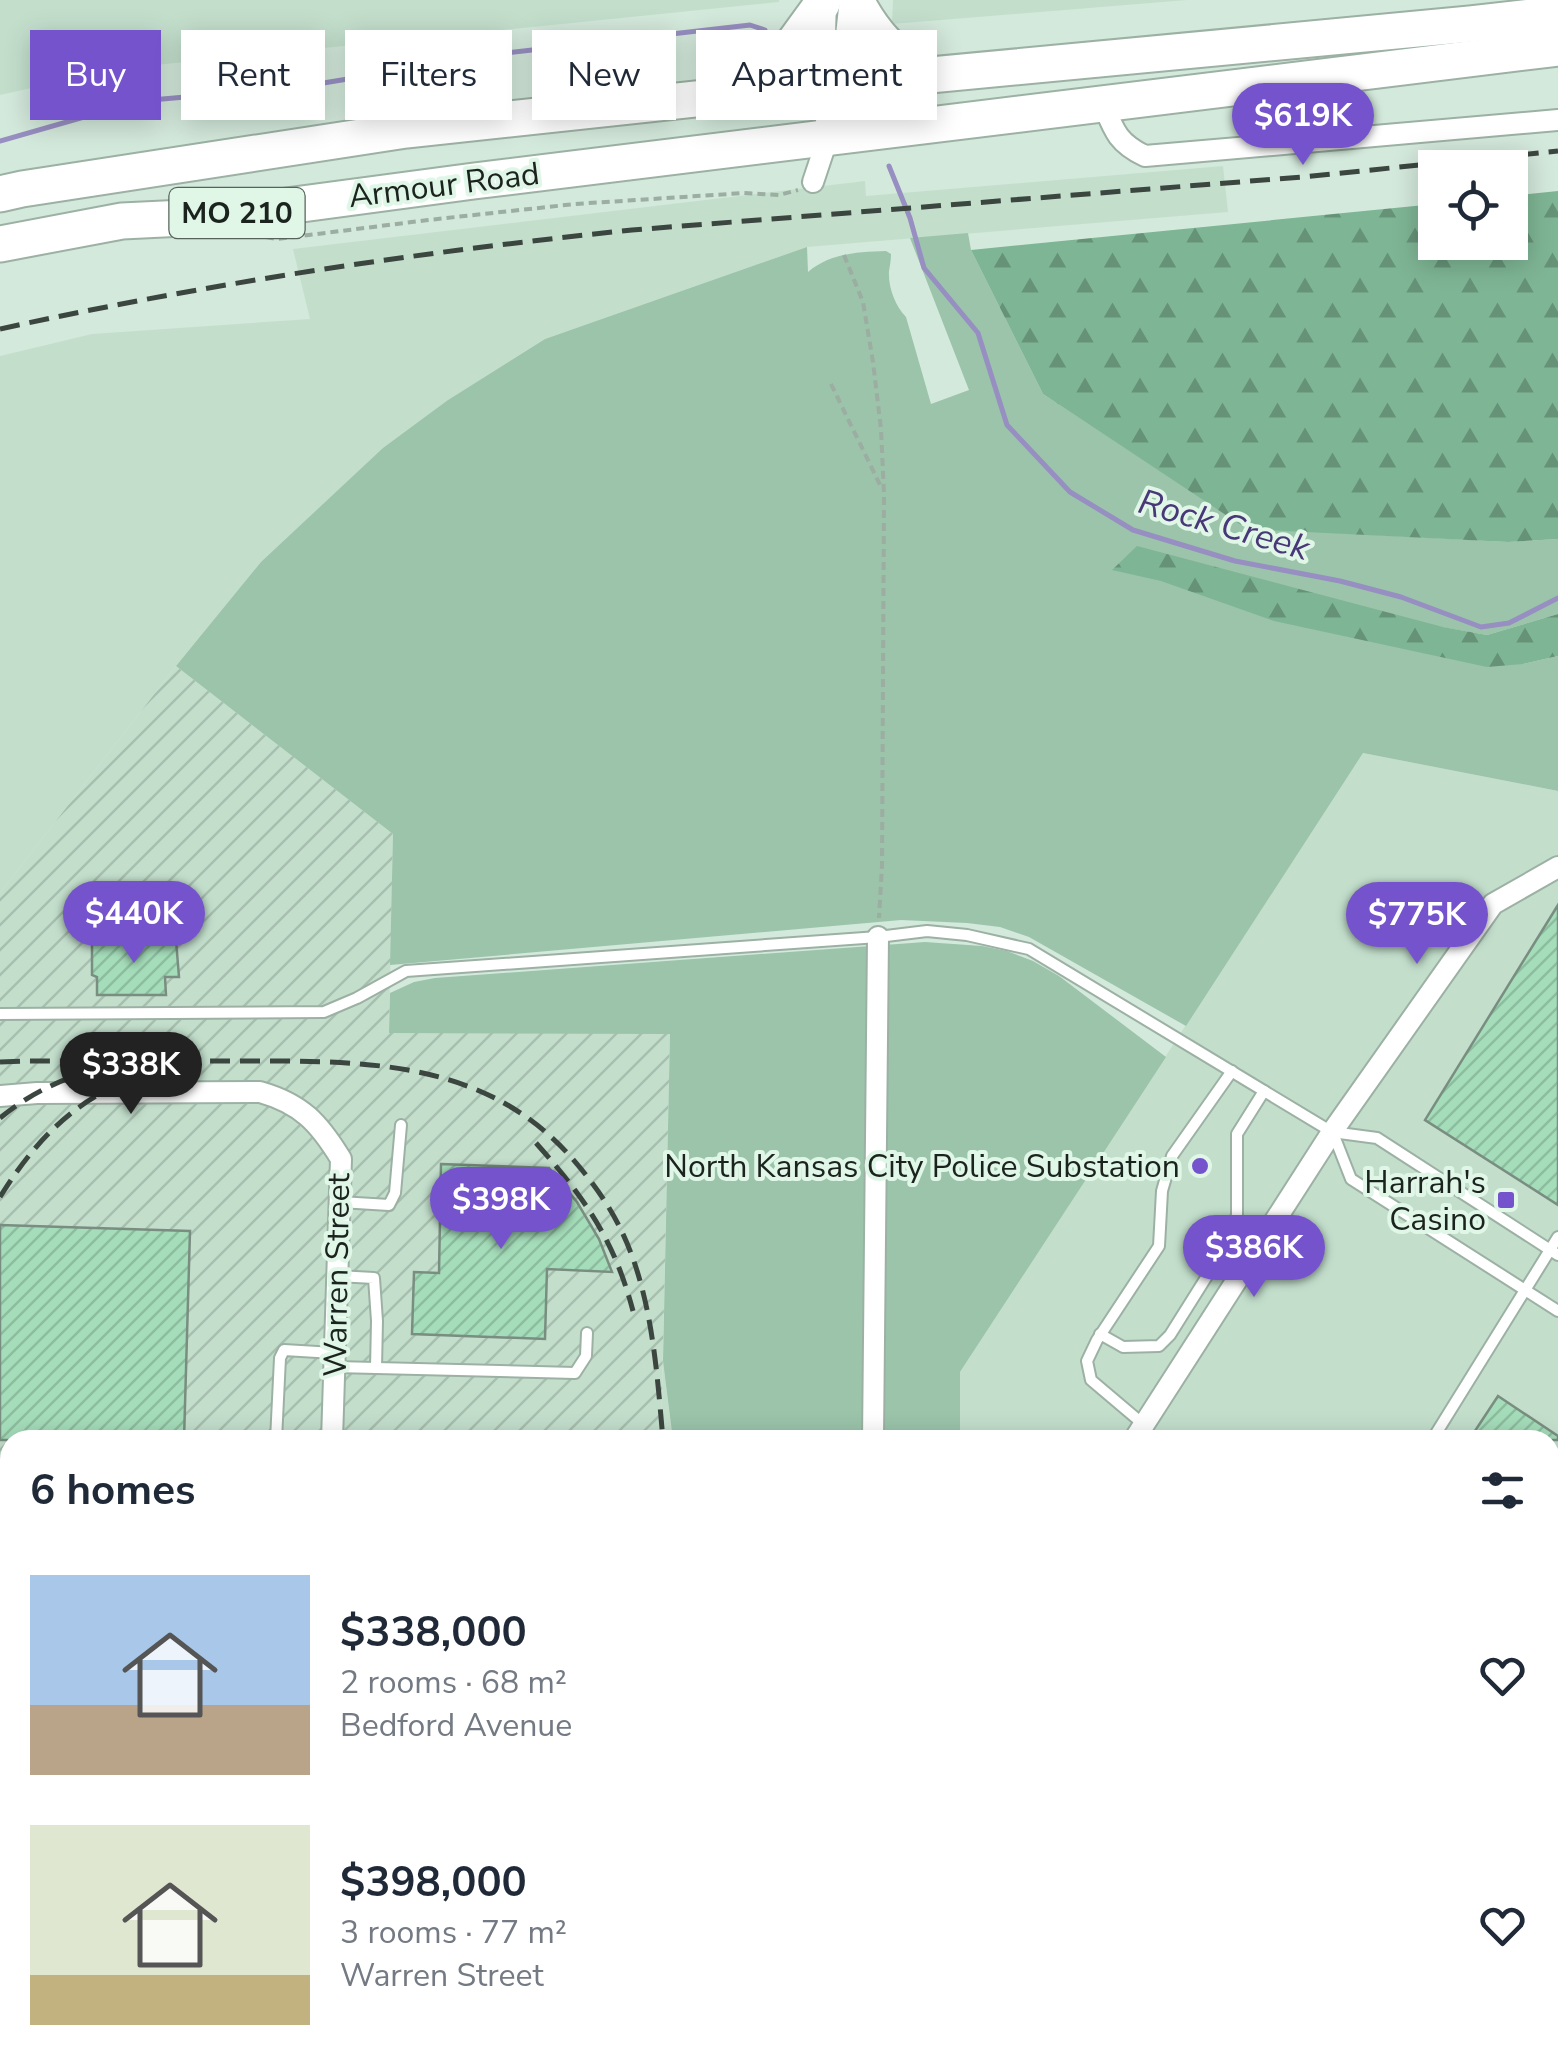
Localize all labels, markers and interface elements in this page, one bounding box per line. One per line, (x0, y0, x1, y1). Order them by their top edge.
chip: Buy (30, 30, 161, 120)
chip: Rent (181, 30, 325, 120)
chip: Filters (345, 30, 512, 120)
chip: New (532, 30, 676, 120)
chip: Apartment (696, 30, 937, 120)
pin: $619K (1233, 83, 1373, 168)
text: $619K (1254, 94, 1352, 137)
map controls (1418, 150, 1528, 260)
button: locate (1418, 150, 1528, 260)
street label: Armour Road (346, 152, 542, 218)
road number: MO 210 (170, 188, 304, 238)
water label: Rock Creek (1133, 478, 1316, 572)
pin: $440K (64, 881, 204, 966)
pin: $775K (1347, 882, 1487, 967)
text: $440K (85, 892, 183, 935)
text: $775K (1368, 893, 1466, 936)
pin: $338K (61, 1032, 201, 1117)
text: $338K (82, 1043, 180, 1086)
place label: North Kansas City Police Substation (664, 1145, 1180, 1188)
marker: North Kansas City Police Substation (1189, 1155, 1211, 1177)
place label: Harrah's Casino (1364, 1161, 1486, 1241)
pin: $398K (431, 1167, 571, 1252)
street label: Warren Street (314, 1172, 360, 1377)
text: $398K (452, 1178, 550, 1221)
marker: Harrah's Casino (1495, 1189, 1517, 1211)
pin: $386K (1184, 1215, 1324, 1300)
text: $386K (1205, 1226, 1303, 1269)
text: 6 homes (30, 1462, 195, 1519)
icon: filters (1475, 1463, 1530, 1518)
text: $338,000 (340, 1604, 527, 1661)
icon: home (110, 1615, 230, 1735)
icon: heart (1475, 1648, 1530, 1703)
text: 2 rooms · 68 m² (340, 1661, 567, 1704)
text: Bedford Avenue (340, 1704, 572, 1747)
text: $398,000 (340, 1854, 527, 1911)
icon: home (110, 1865, 230, 1985)
icon: heart (1475, 1898, 1530, 1953)
text: 3 rooms · 77 m² (340, 1911, 567, 1954)
text: Warren Street (340, 1954, 544, 1997)

